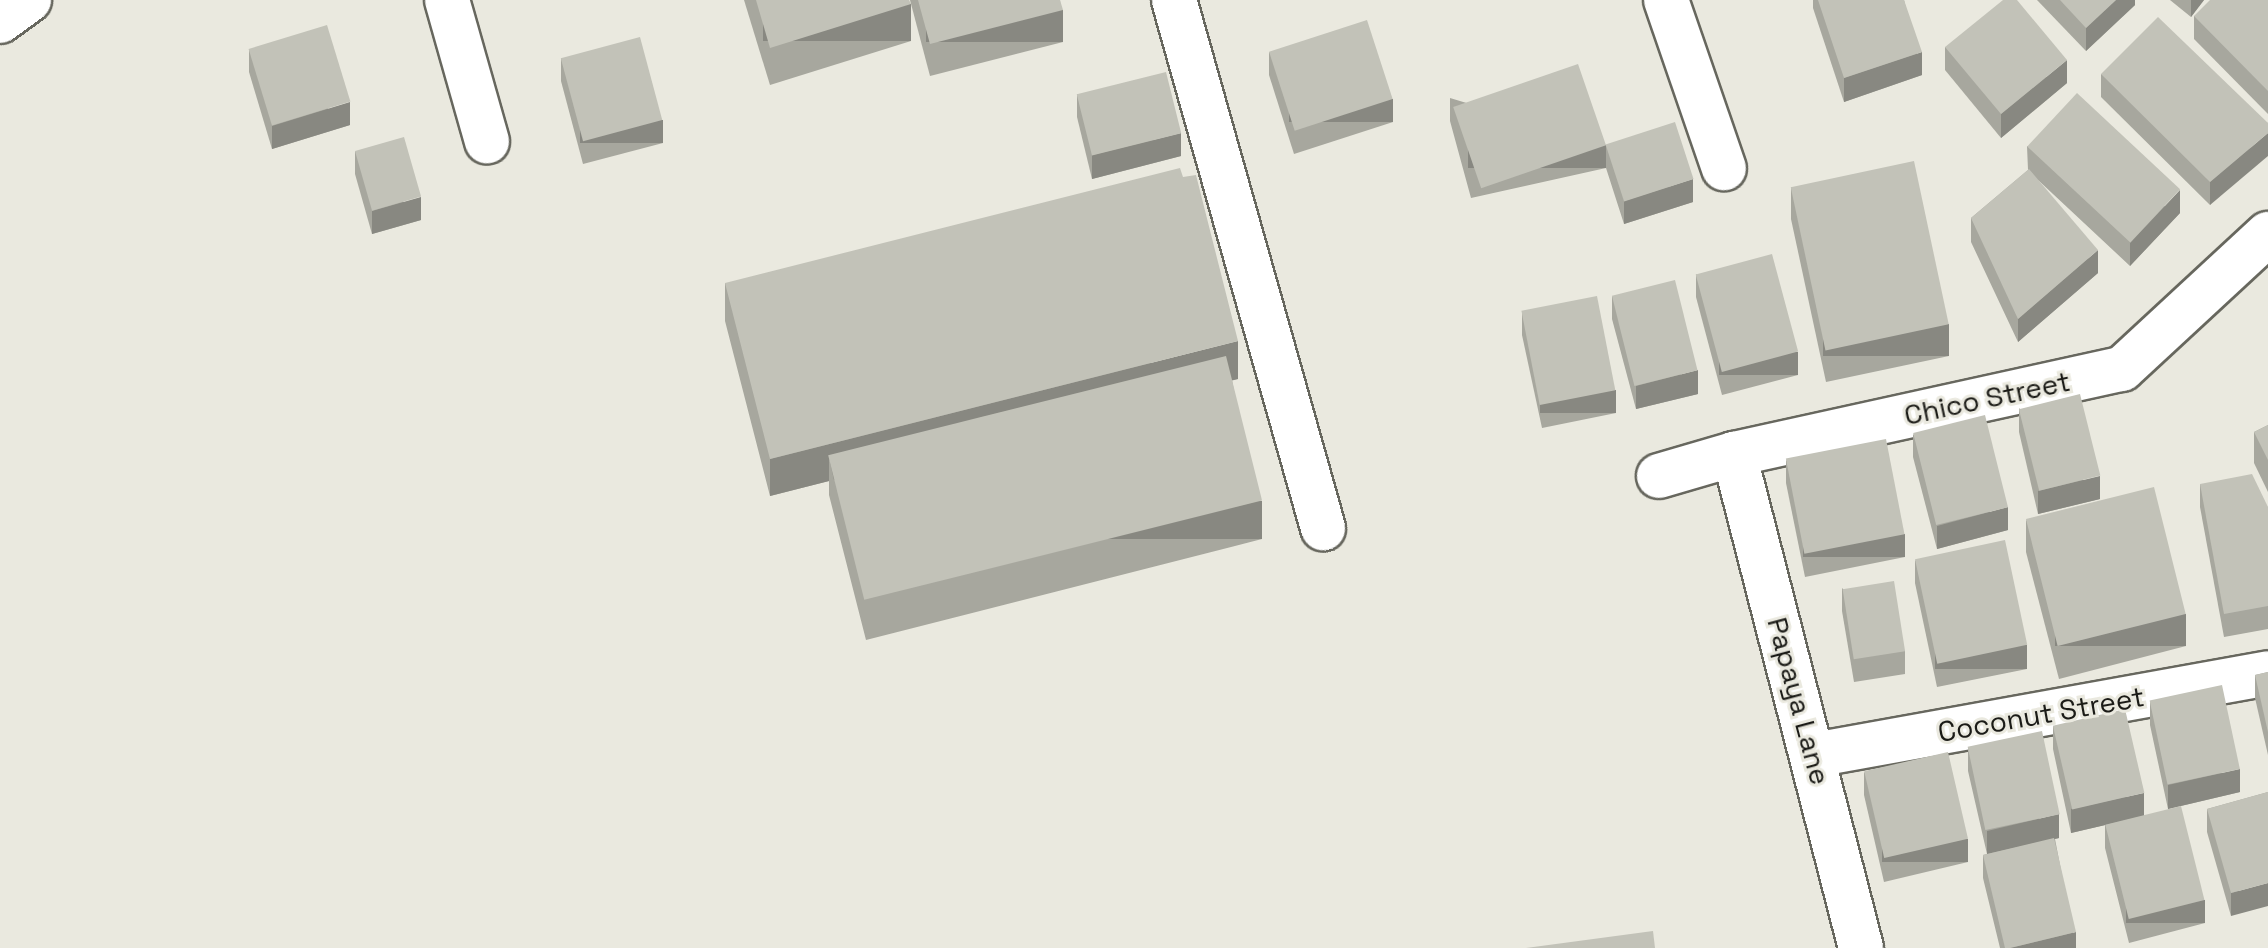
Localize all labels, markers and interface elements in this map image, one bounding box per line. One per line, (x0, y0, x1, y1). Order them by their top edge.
street label: Chico Street (1901, 364, 2073, 432)
street label: Papaya Lane (1761, 614, 1837, 788)
street label: Coconut Street (1935, 679, 2147, 749)

